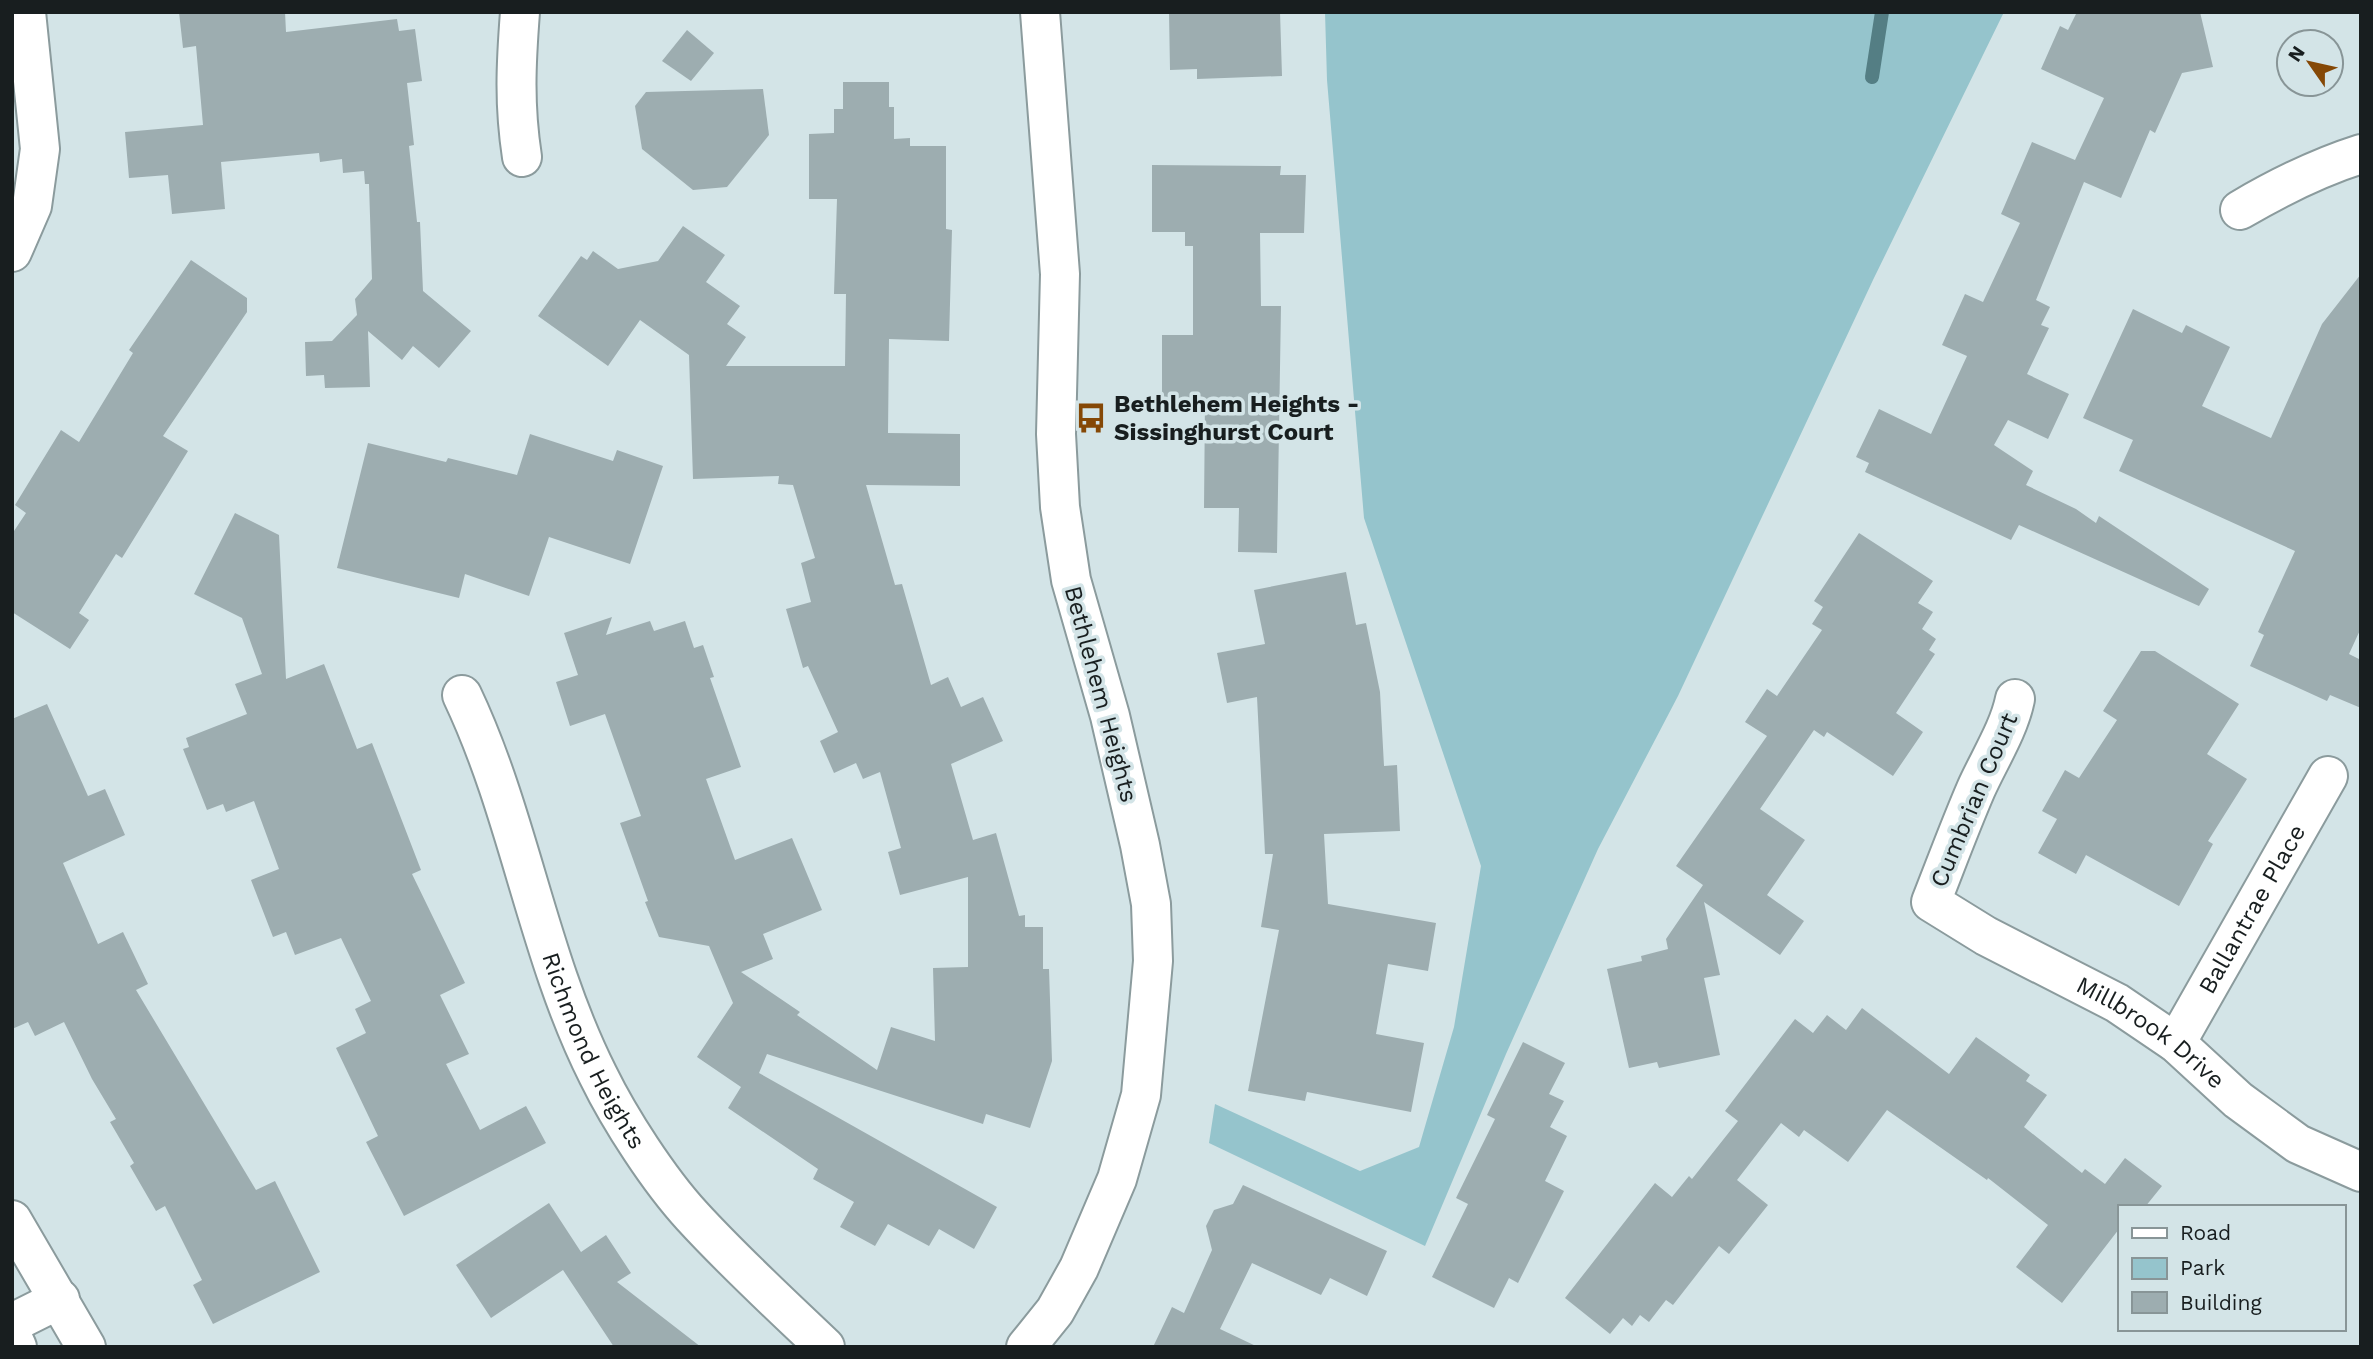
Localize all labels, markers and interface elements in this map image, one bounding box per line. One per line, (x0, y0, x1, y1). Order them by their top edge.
north arrow (2275, 28, 2345, 98)
text: N (2283, 42, 2310, 66)
place label: Bethlehem Heights - Sissinghurst Court (1114, 390, 1359, 446)
bus stop icon: Bethlehem Heights - Sissinghurst Court (1074, 401, 1108, 435)
street label: Bethlehem Heights (1059, 583, 1143, 805)
street label: Cumbrian Court (1925, 709, 2023, 891)
street label: Ballantrae Place (2193, 820, 2311, 999)
street label: Richmond Heights (536, 949, 651, 1154)
street label: Millbrook Drive (2072, 971, 2230, 1095)
legend (2118, 1205, 2345, 1331)
text: Road (2180, 1220, 2231, 1245)
text: Park (2180, 1255, 2225, 1280)
text: Building (2180, 1290, 2262, 1315)

